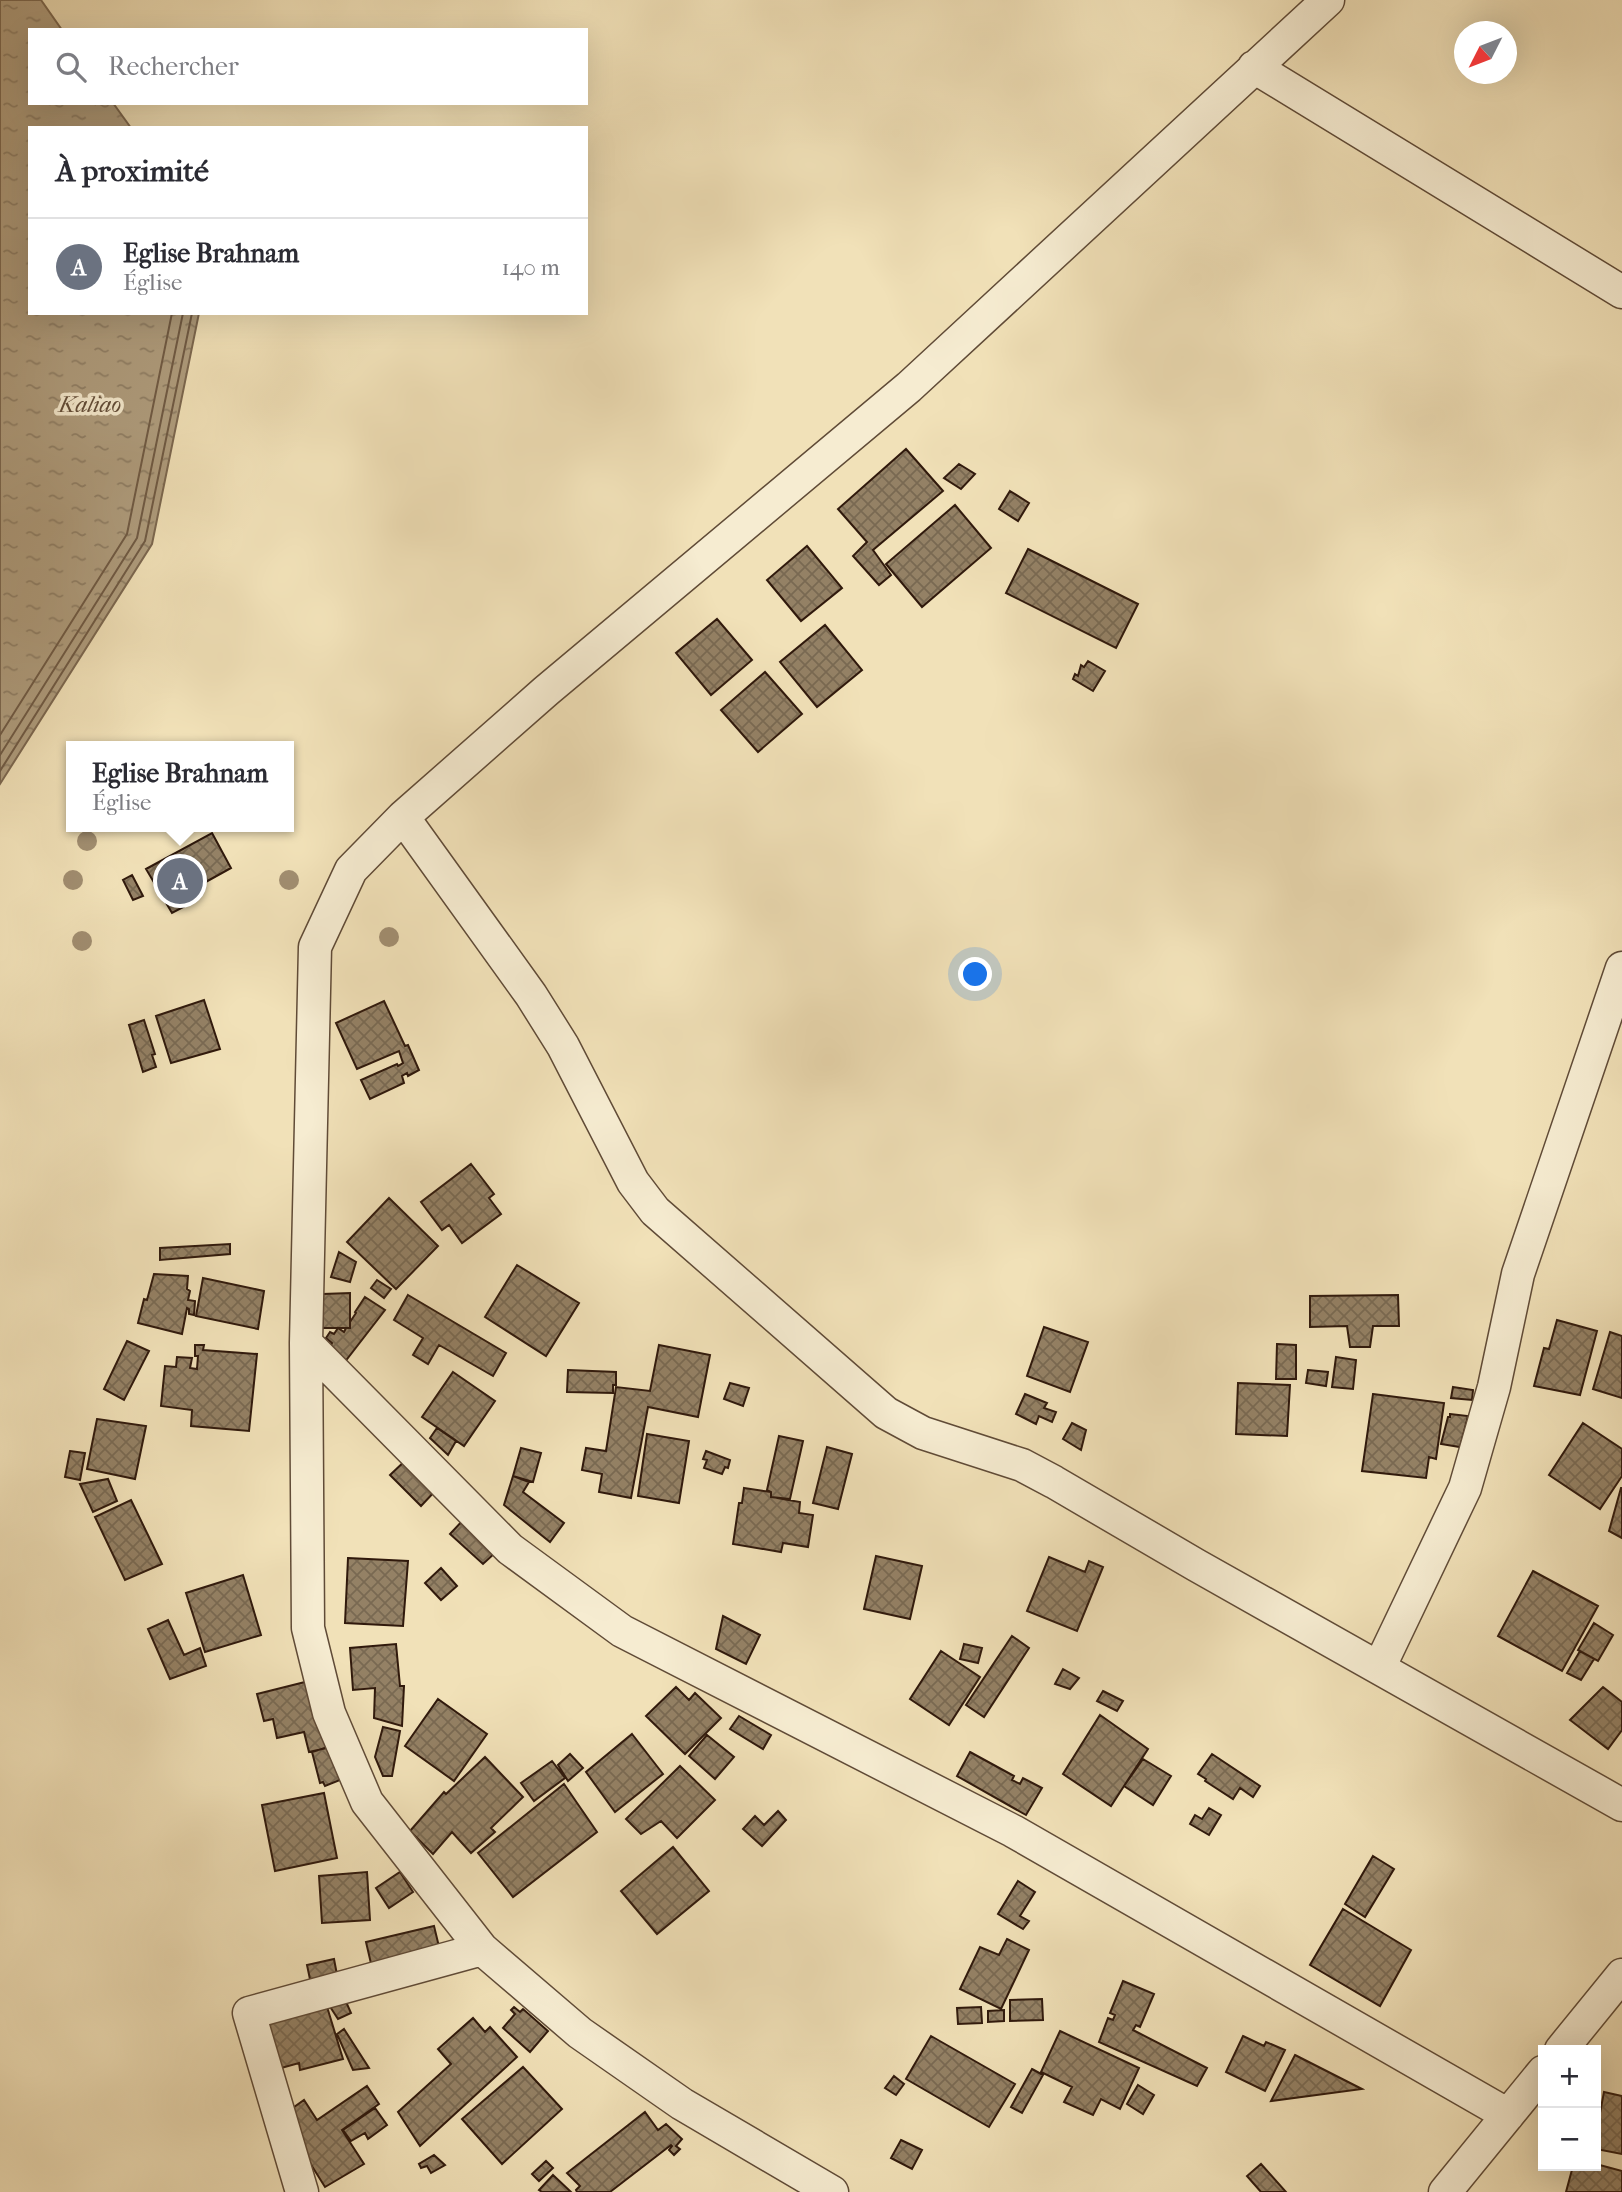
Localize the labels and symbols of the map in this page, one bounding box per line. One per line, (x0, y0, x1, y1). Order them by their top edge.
north arrow (1454, 21, 1517, 84)
water label: Kaliao (57, 391, 121, 418)
pin: A (157, 855, 203, 907)
your location (958, 957, 992, 991)

